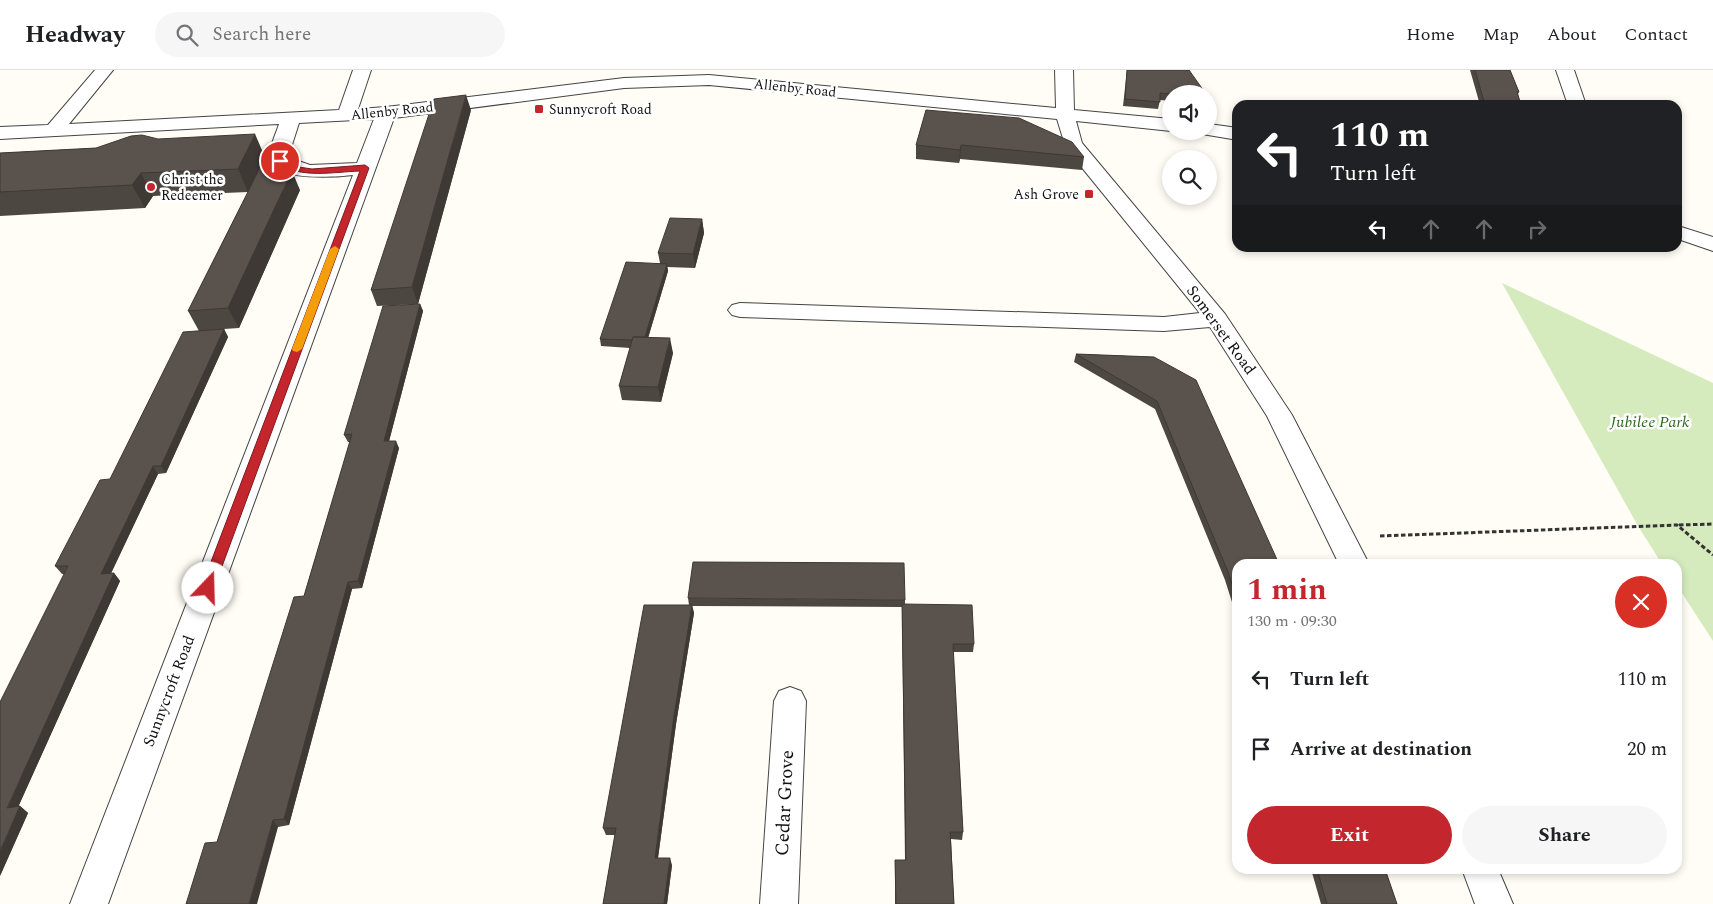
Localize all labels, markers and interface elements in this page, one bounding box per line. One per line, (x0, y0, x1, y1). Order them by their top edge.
search box (155, 12, 505, 57)
text: Headway (25, 17, 125, 53)
text: Search here (213, 20, 311, 49)
icon: search (173, 21, 201, 49)
text: Home (1406, 21, 1455, 48)
text: Map (1483, 21, 1519, 48)
text: About (1547, 21, 1597, 48)
text: Contact (1625, 21, 1688, 48)
street label: Allenby Road (753, 73, 838, 103)
map controls (1162, 85, 1217, 205)
button: sound (1162, 85, 1217, 140)
street label: Allenby Road (350, 96, 435, 126)
place label: Sunnycroft Road (549, 99, 652, 120)
marker: Sunnycroft Road (533, 103, 545, 115)
text: 110 m (1330, 109, 1429, 162)
icon: left (1247, 120, 1312, 185)
pin (259, 140, 301, 182)
icon: arrive (266, 147, 294, 175)
button: search (1162, 150, 1217, 205)
text: Turn left (1330, 157, 1416, 190)
place label: Christ the Redeemer (161, 169, 224, 206)
marker: Christ the Redeemer (145, 181, 157, 193)
place label: Ash Grove (1014, 184, 1079, 205)
marker: Ash Grove (1083, 188, 1095, 200)
icon: left (1364, 215, 1392, 243)
icon: ahead (1417, 215, 1445, 243)
icon: ahead (1470, 215, 1498, 243)
icon: right (1523, 215, 1551, 243)
street label: Somerset Road (1180, 280, 1262, 380)
park label: Jubilee Park (1610, 410, 1690, 434)
position arrow (181, 561, 233, 613)
text: 1 min (1247, 567, 1327, 613)
button: close (1615, 576, 1667, 628)
text: 130 m · 09:30 (1247, 609, 1337, 633)
street label: Sunnycroft Road (137, 632, 201, 750)
icon: left (1247, 665, 1275, 693)
text: Turn left (1290, 665, 1369, 694)
text: 110 m (1617, 665, 1667, 694)
icon: arrive (1247, 735, 1275, 763)
text: Arrive at destination (1290, 735, 1472, 764)
text: 20 m (1627, 735, 1667, 764)
street label: Cedar Grove (768, 749, 802, 857)
button: Exit (1247, 806, 1452, 864)
button: Share (1462, 806, 1667, 864)

